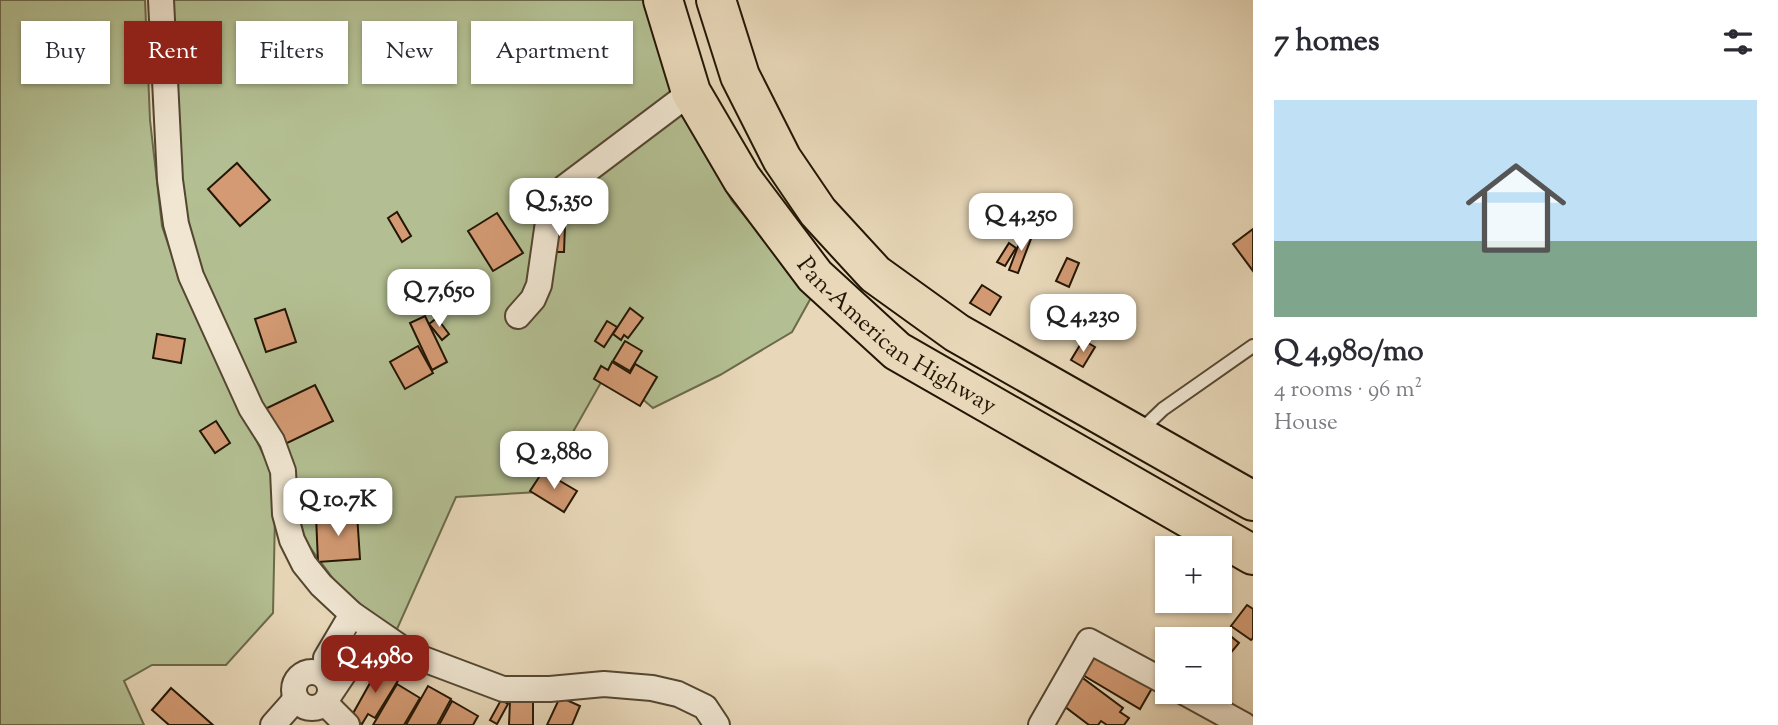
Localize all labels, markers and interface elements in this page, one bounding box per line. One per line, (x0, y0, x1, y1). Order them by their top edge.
chip: Buy (21, 21, 110, 84)
chip: Rent (124, 21, 222, 84)
chip: Filters (236, 21, 348, 84)
chip: New (362, 21, 457, 84)
chip: Apartment (471, 21, 633, 84)
text: 7 homes (1274, 21, 1379, 64)
icon: filters (1719, 23, 1757, 61)
icon: home (1453, 145, 1579, 271)
pin: Q 5,350 (494, 178, 624, 238)
text: Q 5,350 (525, 184, 593, 217)
pin: Q 4,250 (956, 194, 1086, 253)
text: Q 4,250 (985, 199, 1057, 232)
street label: Pan-American Highway (787, 251, 1002, 424)
pin: Q 7,650 (374, 270, 504, 329)
text: Q 7,650 (403, 275, 475, 308)
pin: Q 4,230 (1018, 294, 1148, 354)
text: Q 4,230 (1046, 300, 1120, 333)
text: Q 4,980/mo (1274, 331, 1424, 374)
text: 4 rooms · 96 m² (1274, 374, 1422, 407)
text: House (1274, 407, 1338, 440)
pin: Q 2,880 (489, 432, 619, 491)
text: Q 2,880 (516, 437, 592, 470)
pin: Q 10.7K (273, 478, 403, 538)
text: Q 10.7K (299, 484, 377, 517)
map controls (1155, 536, 1232, 704)
button: + (1155, 536, 1232, 613)
button: − (1155, 627, 1232, 704)
pin: Q 4,980 (310, 636, 440, 695)
text: Q 4,980 (337, 641, 413, 674)

